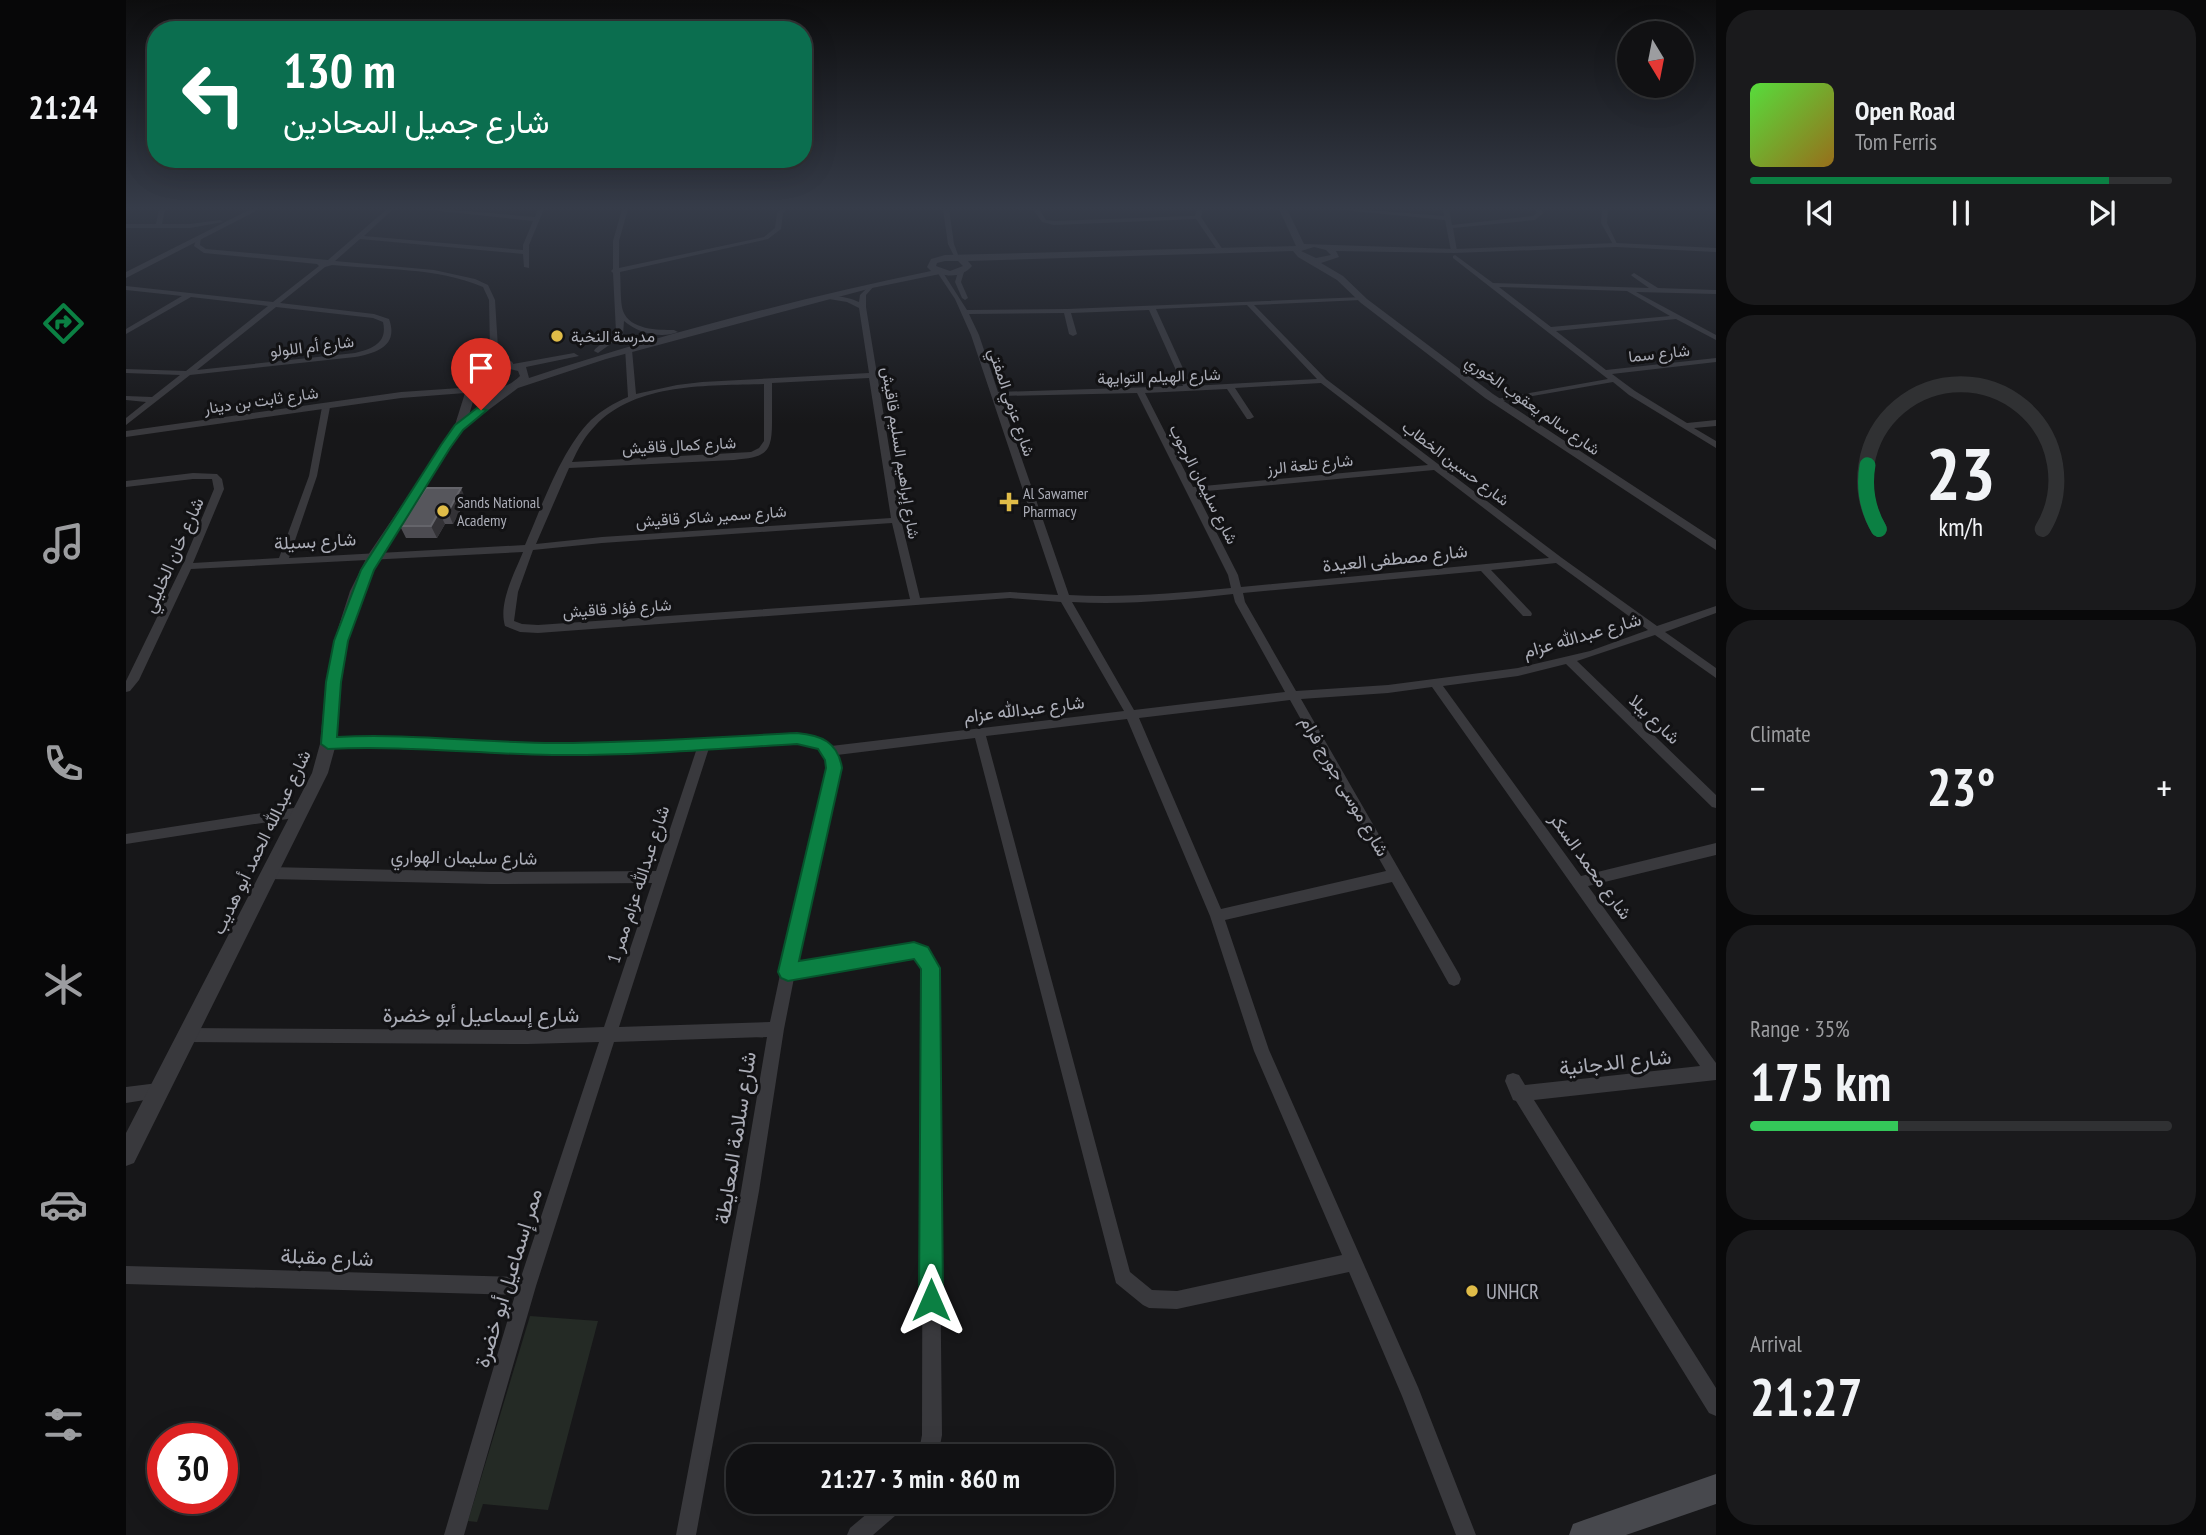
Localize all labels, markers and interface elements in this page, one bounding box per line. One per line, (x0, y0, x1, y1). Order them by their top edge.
north arrow (1617, 21, 1694, 98)
map controls (1617, 21, 1694, 98)
text: 130 m (283, 38, 396, 102)
icon: left (168, 49, 259, 140)
text: 21:24 (28, 86, 98, 128)
text: Open Road (1855, 94, 1955, 127)
text: شارع جميل المحادين (283, 100, 549, 142)
text: Tom Ferris (1855, 127, 1937, 156)
icon: previous (1801, 194, 1839, 232)
icon: pause (1942, 194, 1980, 232)
icon: next (2083, 194, 2121, 232)
icon: directions (39, 299, 88, 348)
place label: مدرسة النخبة (571, 326, 655, 347)
marker: مدرسة النخبة (549, 328, 565, 344)
street label: شارع أم اللولو (269, 331, 355, 363)
pin (451, 338, 511, 410)
street label: شارع سما (1627, 340, 1691, 368)
street label: شارع عزمي المفتي (980, 345, 1040, 460)
icon: arrive (462, 349, 500, 387)
street label: شارع سالم يعقوب الخوري (1459, 351, 1604, 462)
street label: شارع الهيلم التوايهة (1097, 364, 1221, 390)
street label: شارع إبراهيم السليم قاقيش (876, 366, 924, 541)
street label: شارع ثابت بن دينار (201, 382, 320, 420)
street label: شارع حسين الخطاب (1397, 416, 1514, 511)
street label: شارع سليمان الرجوب (1163, 421, 1243, 548)
text: 23 (1926, 425, 1996, 519)
street label: شارع كمال قاقيش (622, 432, 737, 460)
street label: شارع تلعة الرز (1265, 450, 1354, 481)
place label: Al Sawamer Pharmacy (1023, 483, 1089, 521)
place label: Sands National Academy (457, 492, 540, 530)
street label: شارع خان الخليلي (137, 494, 212, 618)
marker: Al Sawamer Pharmacy (1001, 494, 1017, 510)
street label: شارع سمير شاكر قاقيش (635, 501, 787, 533)
marker: Sands National Academy (435, 503, 451, 519)
text: km/h (1939, 510, 1983, 542)
icon: music (39, 519, 88, 568)
street label: شارع بسيلة (273, 527, 357, 556)
street label: شارع مصطفى العيدة (1321, 539, 1469, 578)
street label: شارع فؤاد قاقيش (562, 594, 672, 624)
street label: شارع عبدالله عزام (1520, 607, 1644, 664)
street label: شارع يبلا (1624, 689, 1686, 750)
street label: شارع عبدالله عزام (962, 690, 1086, 729)
street label: شارع موسى جورج فرام (1295, 712, 1395, 861)
text: Climate (1750, 719, 1811, 748)
icon: phone (39, 739, 88, 788)
street label: شارع عبدالله الحمد أبو هديب (206, 746, 317, 939)
text: 23° (1927, 753, 1995, 820)
text: − (1750, 763, 1766, 812)
text: + (2156, 763, 2172, 812)
street label: شارع عبدالله عزام ممر 1 (602, 802, 675, 966)
street label: شارع محمد السكر (1543, 807, 1637, 924)
street label: شارع سليمان الهواري (390, 844, 538, 874)
icon: climate (39, 960, 88, 1009)
street label: شارع إسماعيل أبو خضرة (383, 1001, 579, 1029)
text: Range · 35% (1750, 1014, 1850, 1043)
street label: شارع الدجانية (1557, 1043, 1673, 1082)
text: 175 km (1750, 1048, 1891, 1115)
street label: شارع سلامة المعايطة (708, 1050, 763, 1226)
icon: car (39, 1180, 88, 1229)
street label: ممر إسماعيل أبو خضرة (468, 1185, 549, 1371)
street label: شارع مقبلة (280, 1242, 374, 1273)
position arrow (894, 1263, 968, 1337)
place label: UNHCR (1486, 1278, 1539, 1305)
marker: UNHCR (1464, 1283, 1480, 1299)
text: Arrival (1750, 1329, 1802, 1358)
text: 21:27 (1750, 1363, 1862, 1430)
icon: filters (39, 1400, 88, 1449)
speed limit sign: 30 (147, 1423, 238, 1514)
text: 21:27 · 3 min · 860 m (820, 1462, 1020, 1495)

